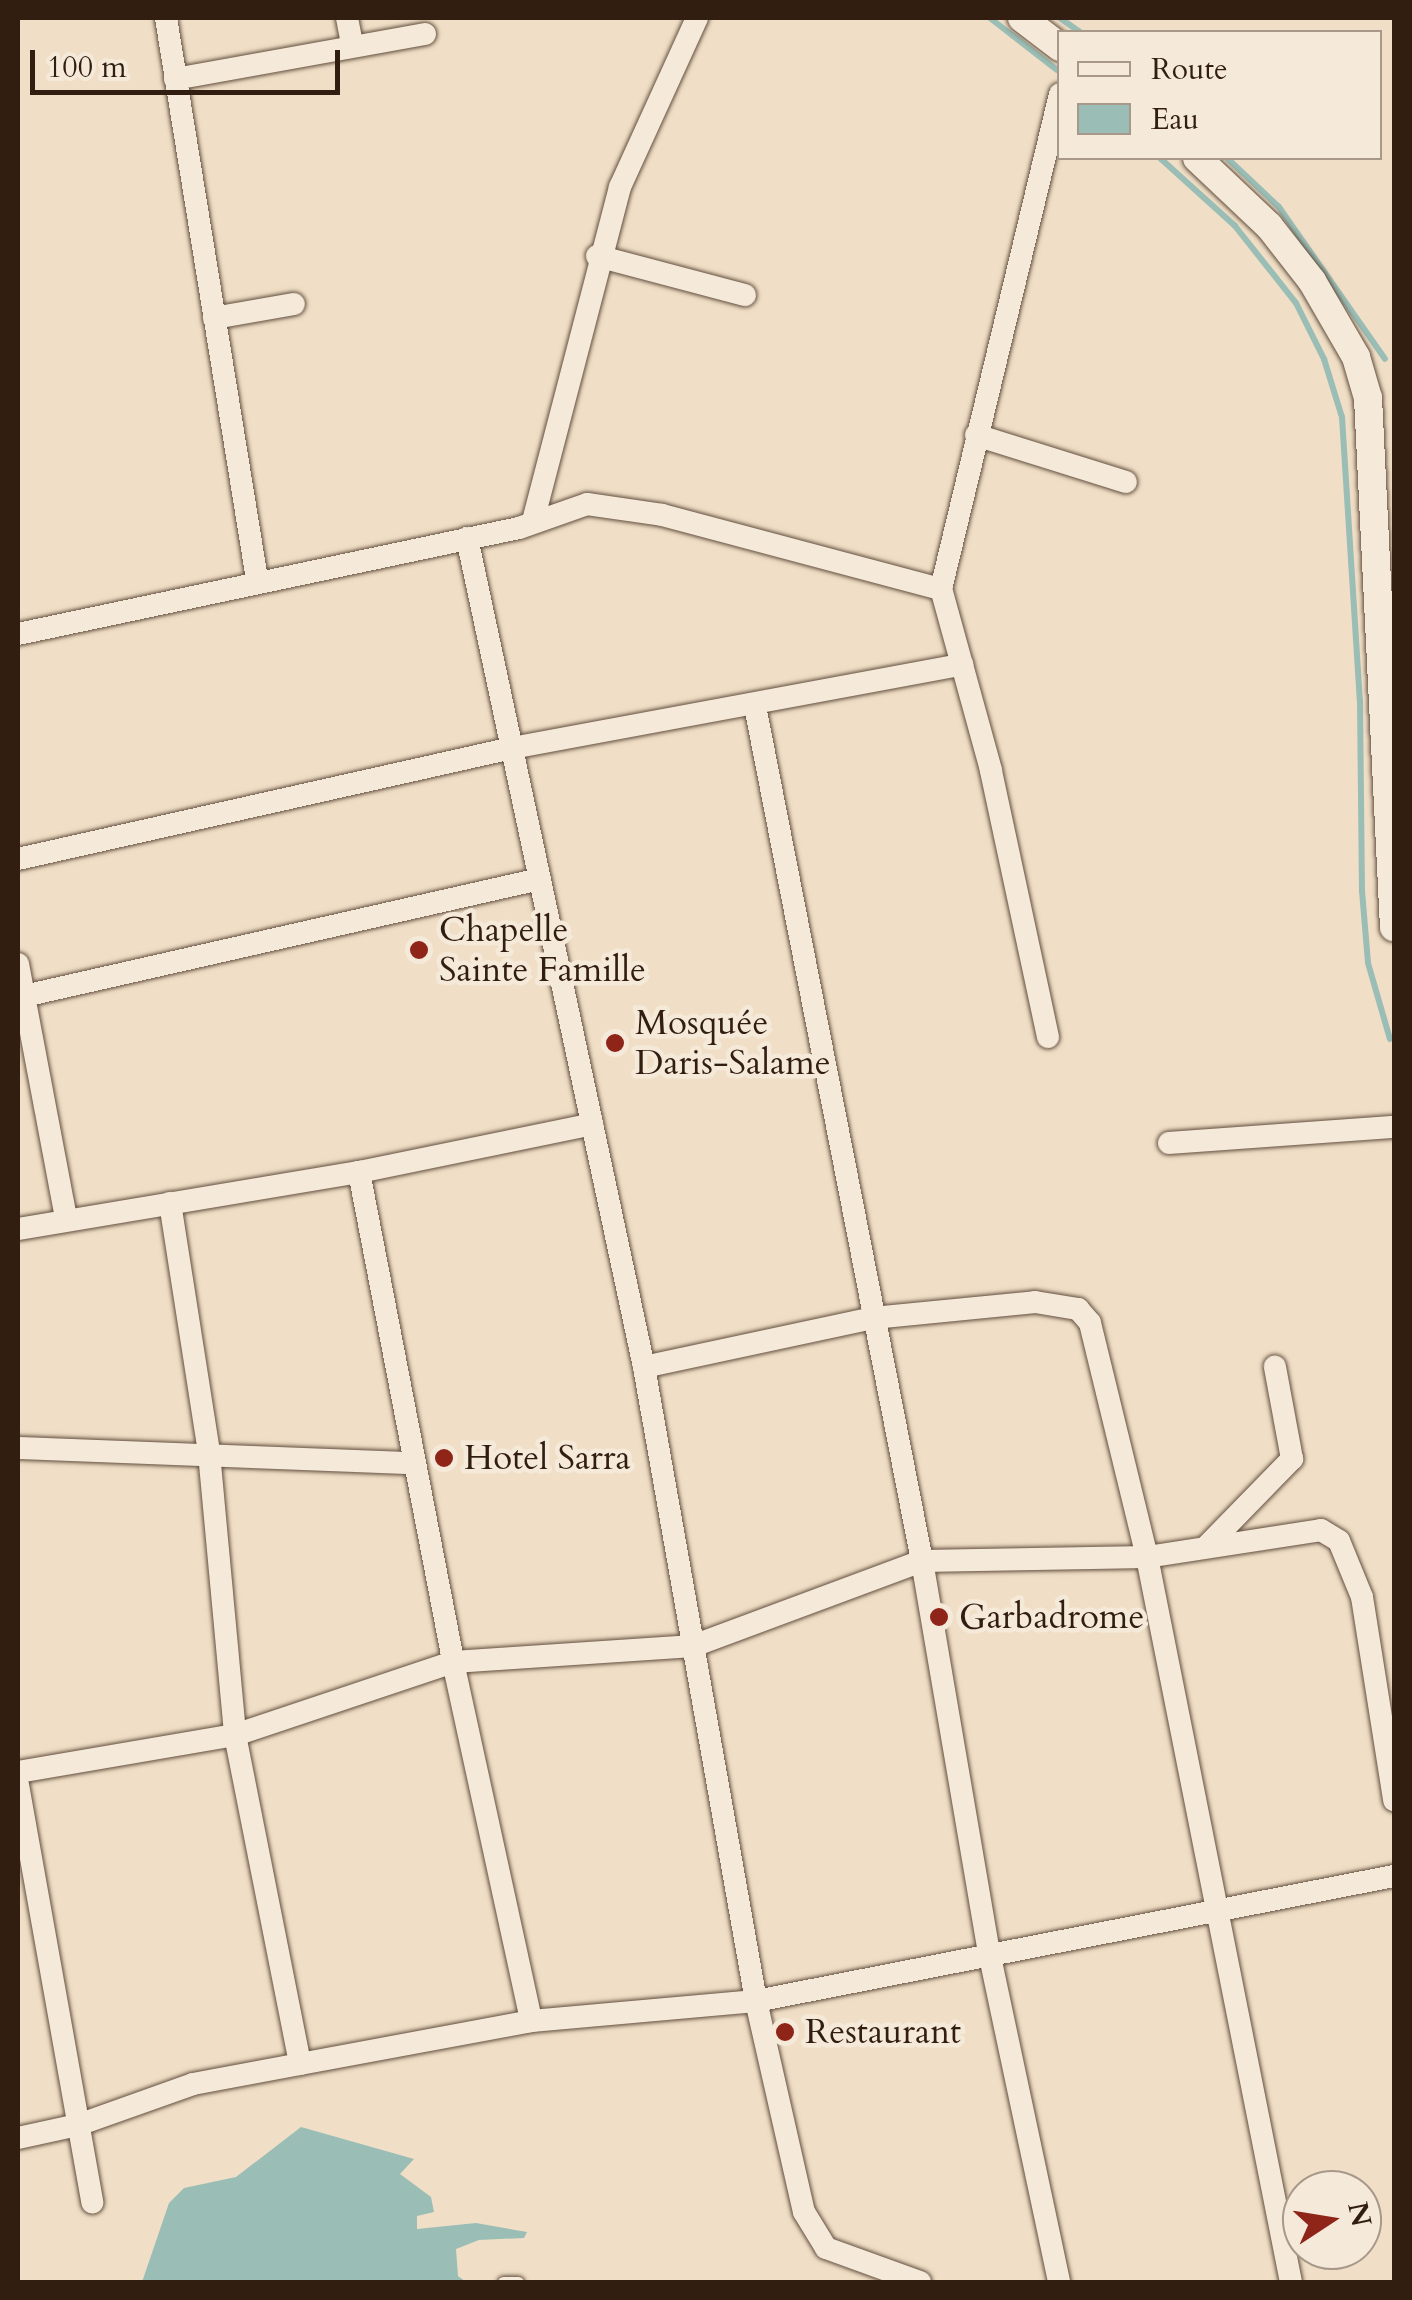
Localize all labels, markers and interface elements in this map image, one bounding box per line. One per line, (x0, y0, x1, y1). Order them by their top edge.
scale bar (35, 30, 345, 92)
legend (1057, 30, 1382, 160)
text: 100 m (47, 47, 127, 88)
text: Route (1151, 49, 1228, 90)
text: Eau (1151, 99, 1199, 140)
place label: Chapelle Sainte Famille (439, 909, 646, 991)
marker: Chapelle Sainte Famille (408, 939, 430, 961)
place label: Mosquée Daris-Salame (635, 1002, 831, 1084)
marker: Mosquée Daris-Salame (604, 1032, 626, 1054)
place label: Hotel Sarra (464, 1437, 631, 1479)
marker: Hotel Sarra (433, 1447, 455, 1469)
place label: Garbadrome (959, 1596, 1144, 1638)
marker: Garbadrome (928, 1606, 950, 1628)
place label: Restaurant (805, 2011, 961, 2053)
marker: Restaurant (774, 2021, 796, 2043)
north arrow (1282, 2170, 1382, 2270)
text: N (1338, 2198, 1380, 2230)

